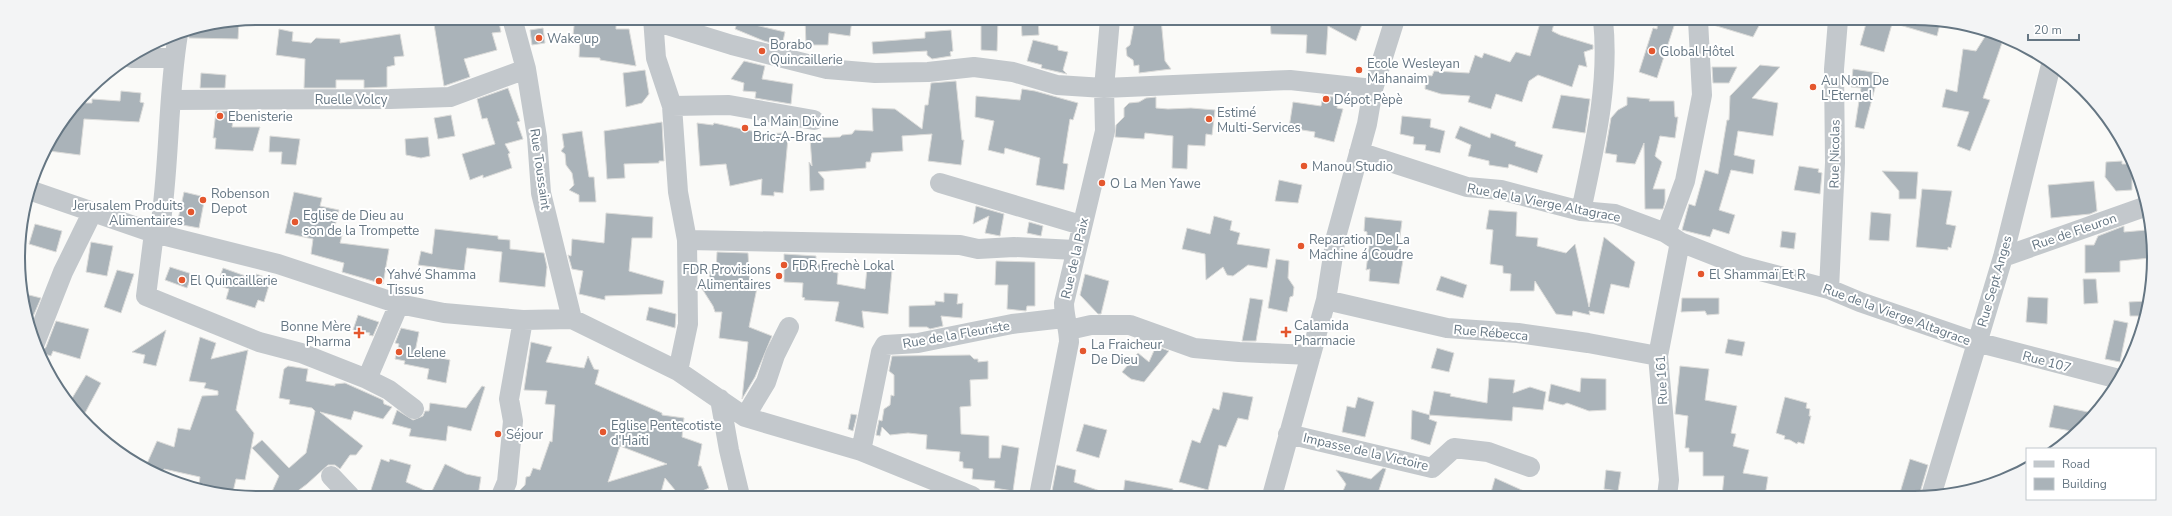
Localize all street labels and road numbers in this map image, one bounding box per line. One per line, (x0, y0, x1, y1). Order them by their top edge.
street label: Ruelle Volcy (315, 91, 388, 109)
street label: Rue Nicolas (1825, 119, 1845, 189)
street label: Rue Toussaint (525, 127, 555, 211)
street label: Rue de la Vierge Altagrace (1465, 179, 1622, 227)
street label: Rue de Fleuron (2030, 209, 2119, 255)
street label: Rue de la Paix (1057, 216, 1093, 301)
street label: Rue Sept Anges (1973, 234, 2017, 329)
street label: Rue de la Vierge Altagrace (1820, 280, 1973, 350)
street label: Rue de la Fleuriste (901, 317, 1011, 353)
street label: Rue Rébecca (1453, 321, 1529, 345)
street label: Rue 107 (2020, 347, 2073, 377)
street label: Rue 161 (1652, 355, 1672, 405)
street label: Impasse de la Victoire (1301, 429, 1430, 475)

